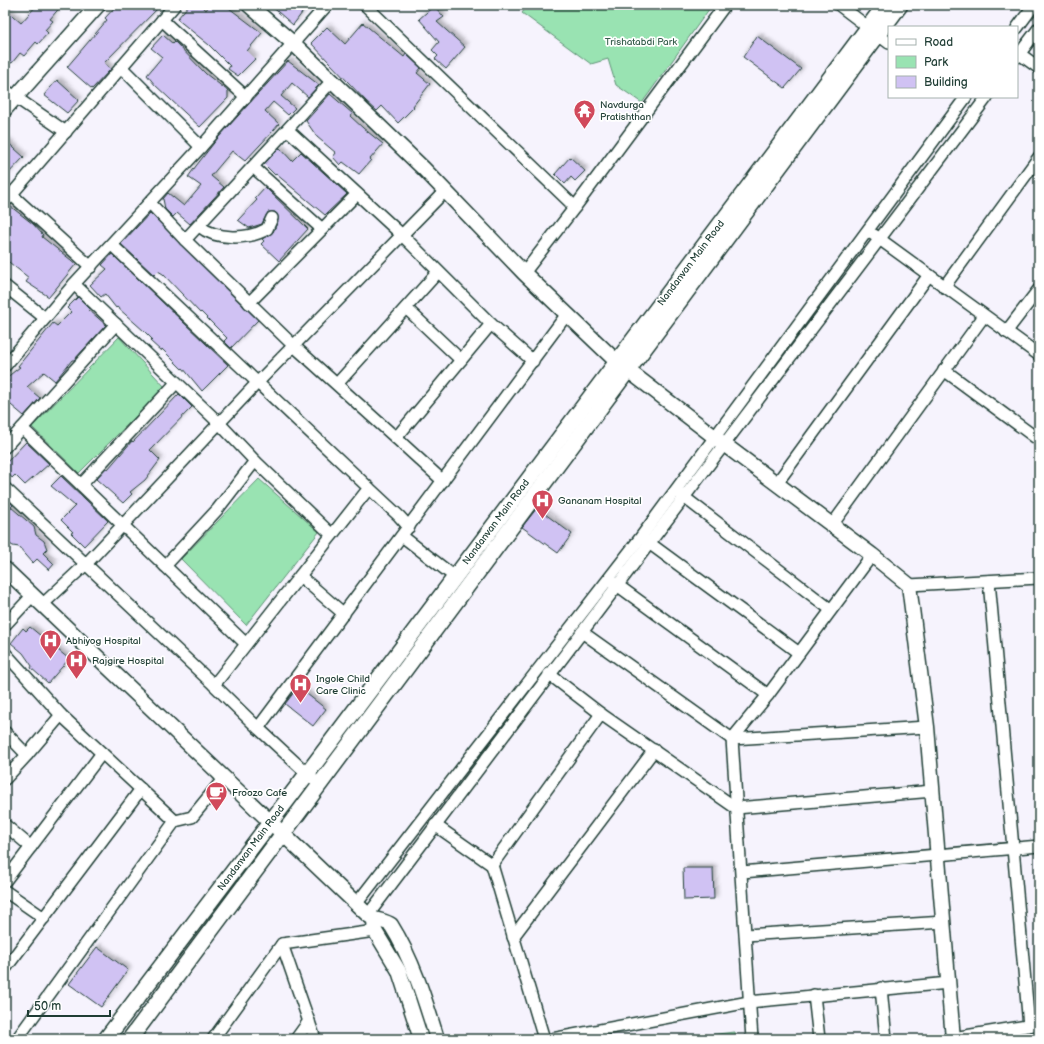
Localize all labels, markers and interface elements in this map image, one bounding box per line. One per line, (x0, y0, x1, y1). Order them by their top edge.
legend (888, 26, 1018, 98)
text: Road (924, 35, 953, 50)
park label: Trishatabdi Park (605, 36, 677, 48)
text: Park (924, 55, 948, 70)
text: Building (924, 75, 968, 90)
temple icon: Navdurga Pratishthan (572, 98, 598, 131)
place label: Navdurga Pratishthan (600, 99, 652, 123)
street label: Nandanvan Main Road (655, 218, 727, 308)
street label: Nandanvan Main Road (460, 477, 532, 567)
hospital icon: Gananam Hospital (529, 488, 555, 521)
place label: Gananam Hospital (558, 495, 641, 507)
hospital icon: Abhiyog Hospital (38, 628, 64, 661)
place label: Abhiyog Hospital (66, 635, 141, 647)
hospital icon: Rajgire Hospital (63, 648, 89, 681)
place label: Rajgire Hospital (92, 655, 164, 667)
hospital icon: Ingole Child Care Clinic (288, 672, 314, 705)
place label: Ingole Child Care Clinic (316, 673, 370, 697)
cafe icon: Froozo Cafe (204, 780, 230, 813)
place label: Froozo Cafe (232, 787, 287, 799)
street label: Nandanvan Main Road (215, 803, 287, 893)
scale bar (28, 992, 110, 1018)
text: 50 m (34, 999, 61, 1014)

